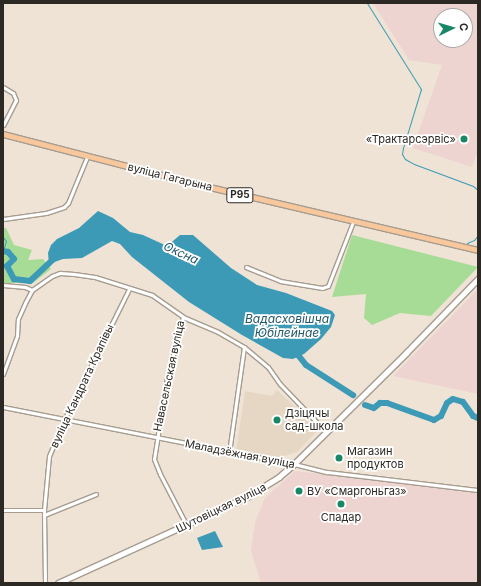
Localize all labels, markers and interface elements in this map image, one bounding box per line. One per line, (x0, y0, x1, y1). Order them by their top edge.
north arrow (433, 8, 473, 48)
text: С (457, 22, 471, 32)
place label: «Трактарсэрвіс» (366, 132, 456, 146)
marker: «Трактарсэрвіс» (459, 134, 469, 144)
street label: вуліца Гагарына (126, 160, 214, 194)
road number: Р95 (226, 187, 254, 203)
water label: Оксна (161, 239, 201, 267)
water label: Вадасховішча Юбілейнае (245, 312, 329, 340)
street label: Навасельская вуліца (151, 319, 187, 433)
street label: вуліца Кандрата Крапівы (47, 322, 117, 450)
place label: Дзіцячы сад-школа (285, 407, 343, 433)
marker: Дзіцячы сад-школа (272, 415, 282, 425)
street label: Маладзёжная вуліца (184, 437, 296, 471)
place label: Магазин продуктов (347, 445, 404, 471)
marker: Магазин продуктов (334, 453, 344, 463)
street label: Шутовіцкая вуліца (174, 480, 268, 536)
place label: ВУ «Смаргоньгаз» (307, 484, 407, 498)
marker: ВУ «Смаргоньгаз» (294, 486, 304, 496)
marker: Спадар (336, 499, 346, 509)
place label: Спадар (321, 510, 361, 524)

